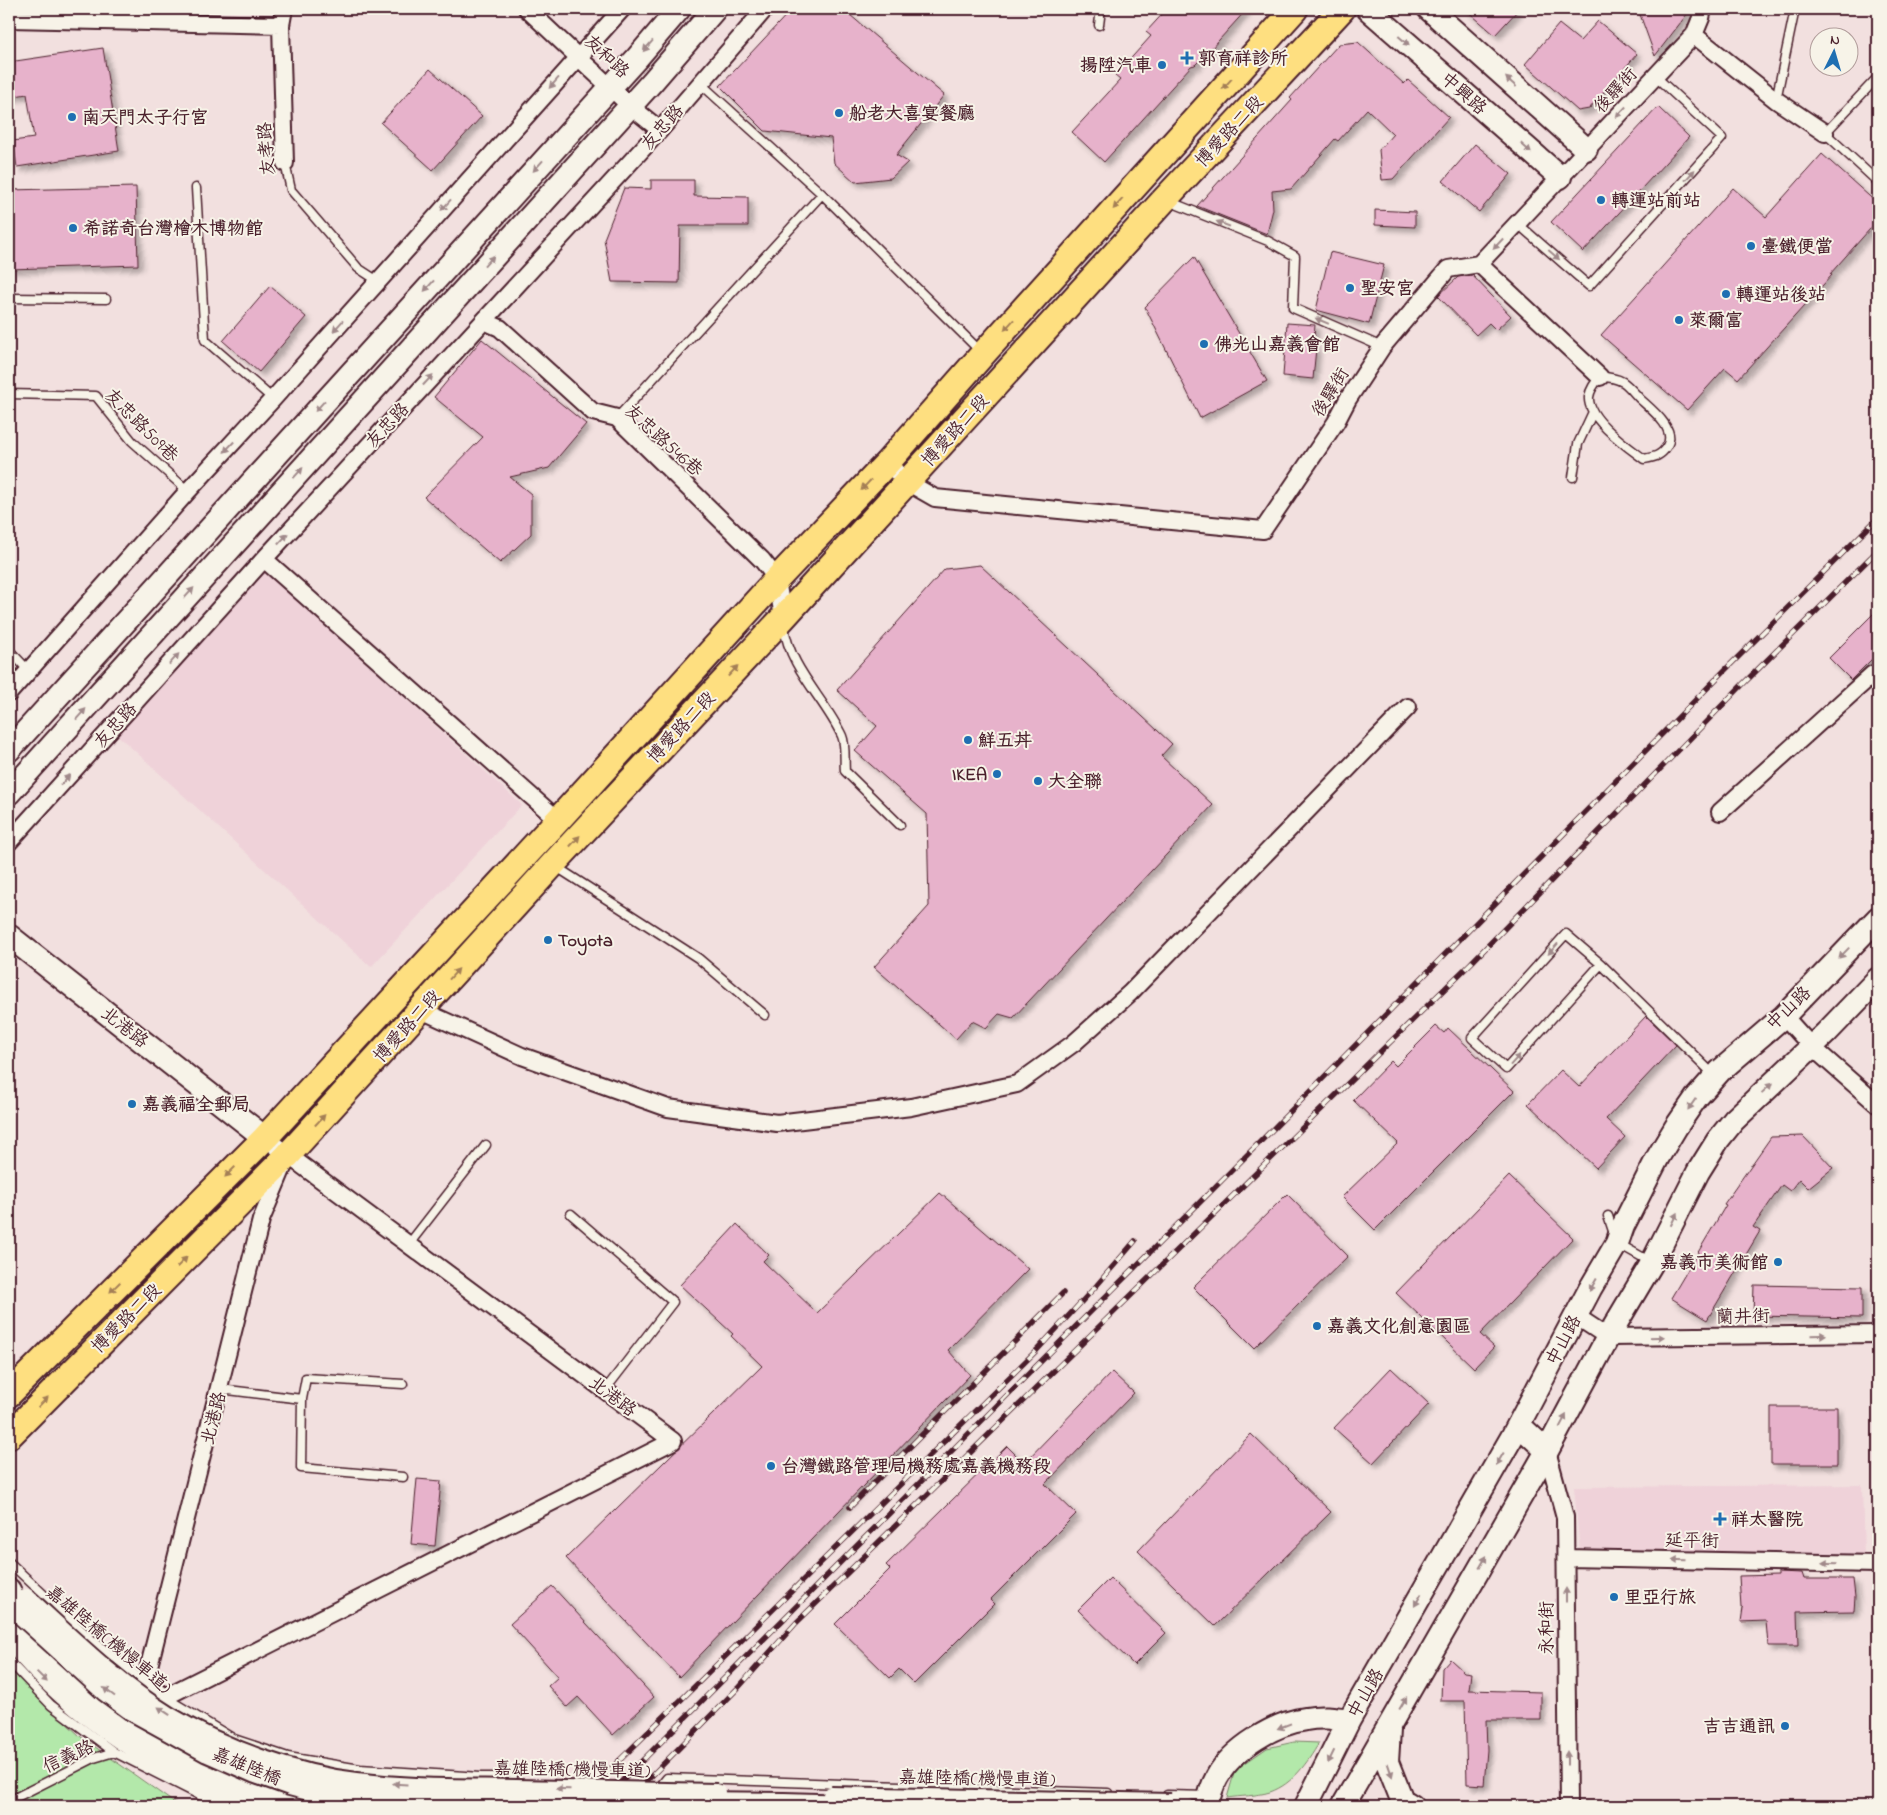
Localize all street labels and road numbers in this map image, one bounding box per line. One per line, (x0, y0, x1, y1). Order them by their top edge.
street label: 友和路 (577, 30, 634, 85)
street label: 後驛街 (1589, 63, 1644, 120)
street label: 中興路 (1434, 67, 1492, 122)
street label: 博愛路二段 (1190, 91, 1271, 174)
street label: 友忠路 (636, 99, 691, 157)
street label: 友孝路 (253, 121, 283, 177)
street label: 後驛街 (1306, 363, 1357, 423)
street label: 友忠路509巷 (98, 383, 184, 469)
street label: 博愛路二段 (917, 389, 996, 473)
street label: 友忠路 (361, 398, 416, 455)
street label: 友忠路546巷 (618, 399, 708, 484)
street label: 博愛路二段 (642, 687, 723, 770)
street label: 友忠路 (89, 698, 144, 755)
street label: 中山路 (1761, 981, 1818, 1038)
street label: 博愛路二段 (369, 985, 448, 1069)
street label: 北港路 (94, 1002, 153, 1055)
street label: 博愛路二段 (86, 1278, 168, 1360)
street label: 蘭井街 (1716, 1305, 1770, 1331)
street label: 中山路 (1541, 1311, 1589, 1371)
street label: 北港路 (582, 1371, 641, 1424)
street label: 北港路 (196, 1389, 234, 1448)
street label: 延平街 (1665, 1529, 1719, 1555)
street label: 嘉雄陸橋(機慢車道) (39, 1580, 176, 1701)
street label: 永和街 (1535, 1601, 1561, 1655)
street label: 中山路 (1342, 1664, 1391, 1724)
street label: 信義路 (39, 1735, 99, 1781)
street label: 嘉雄陸橋 (208, 1742, 284, 1793)
street label: 嘉雄陸橋(機慢車道) (493, 1757, 651, 1785)
street label: 嘉雄陸橋(機慢車道) (898, 1766, 1056, 1794)

